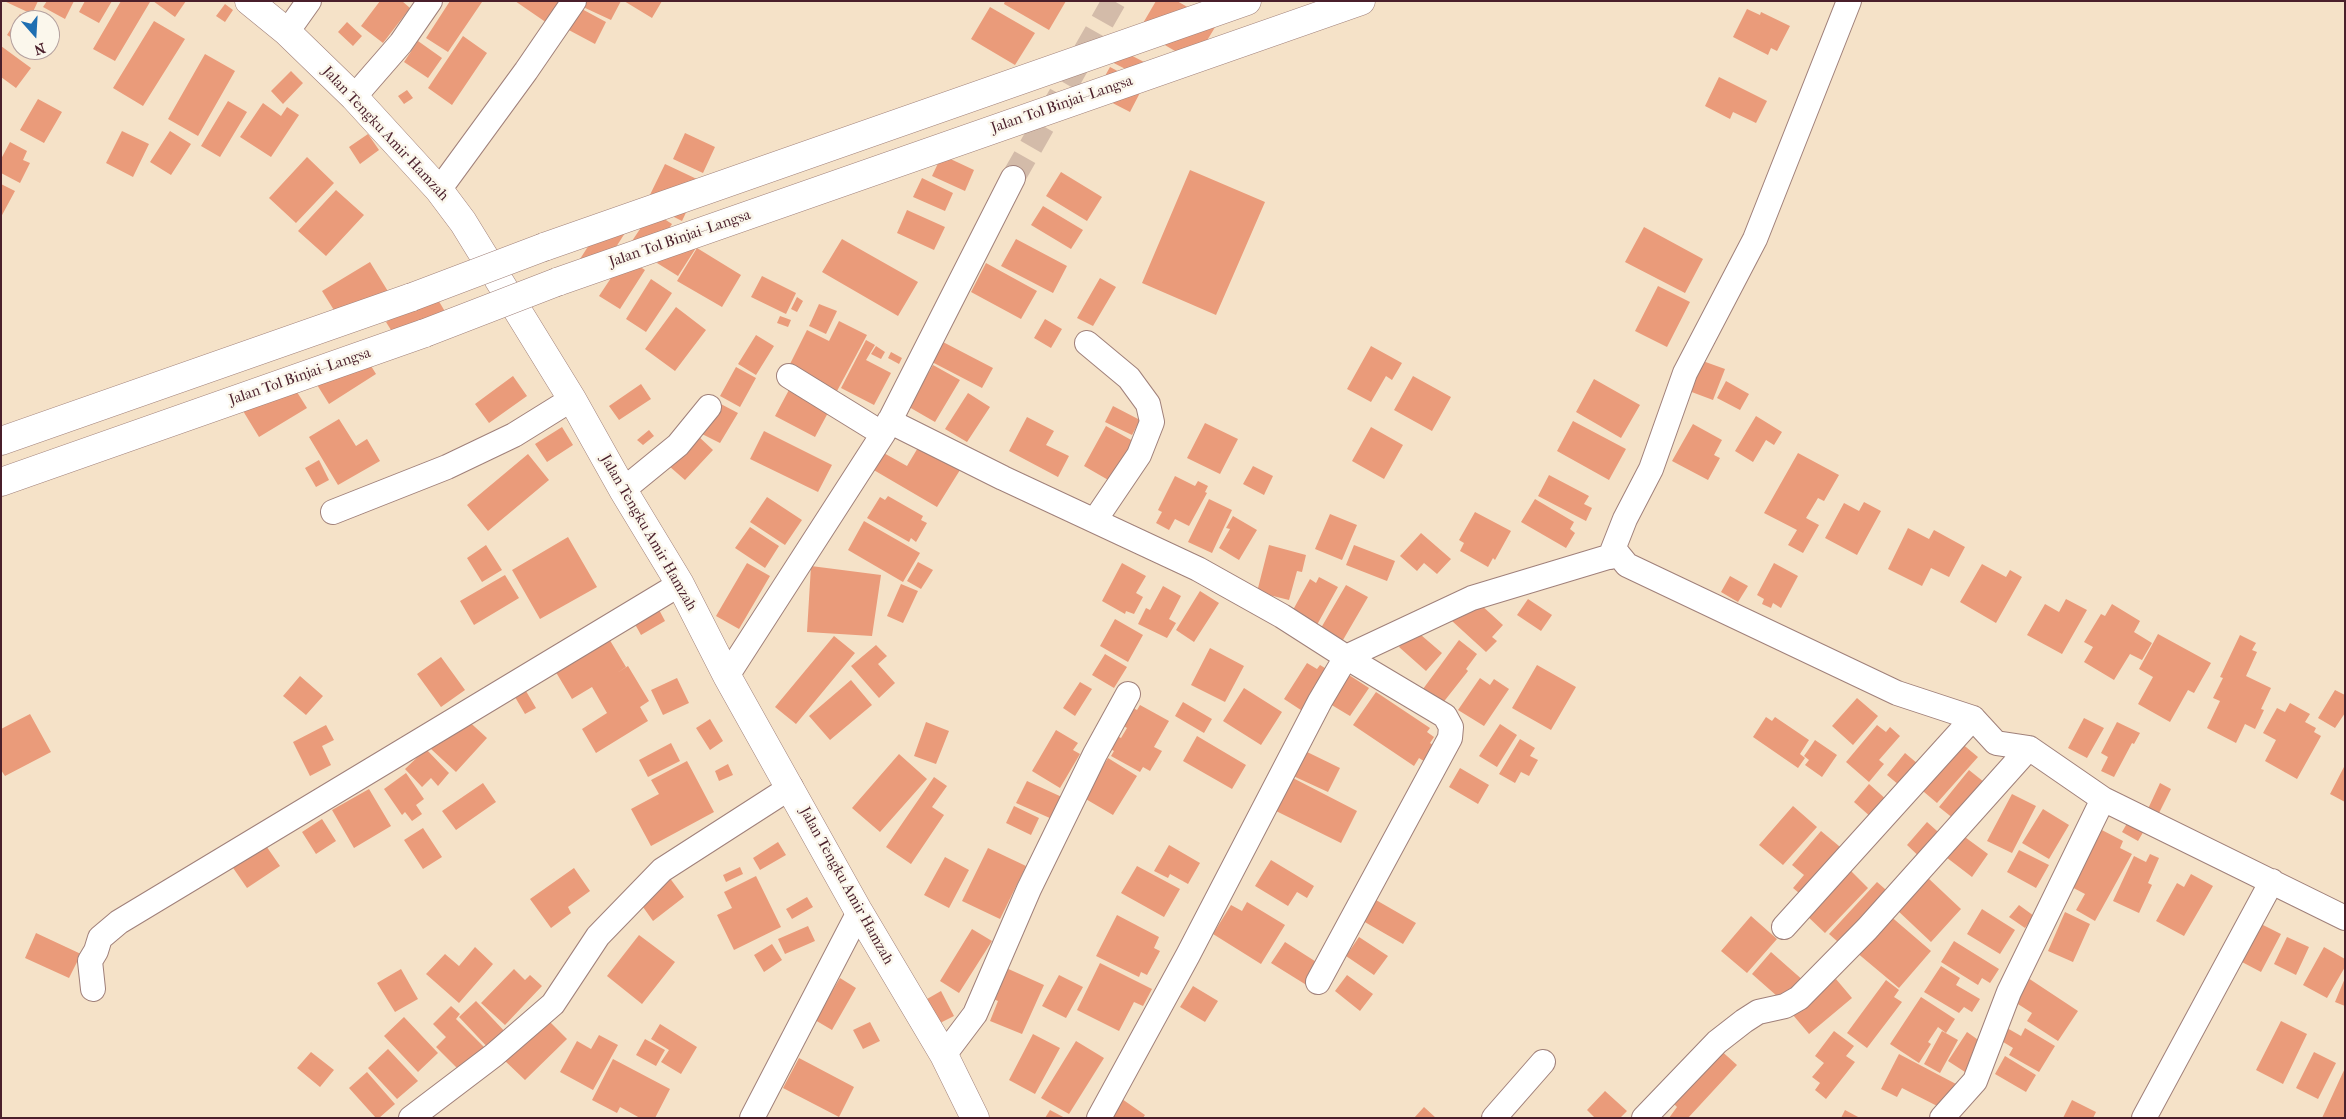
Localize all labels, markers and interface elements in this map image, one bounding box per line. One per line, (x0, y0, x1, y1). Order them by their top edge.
north arrow (10, 10, 60, 60)
text: N (32, 39, 48, 58)
street label: Jalan Tengku Amir Hamzah (318, 63, 452, 205)
street label: Jalan Tol Binjai–Langsa (989, 72, 1135, 138)
street label: Jalan Tol Binjai–Langsa (607, 206, 753, 272)
street label: Jalan Tol Binjai–Langsa (227, 344, 373, 410)
street label: Jalan Tengku Amir Hamzah (596, 452, 700, 614)
street label: Jalan Tengku Amir Hamzah (795, 804, 897, 968)

